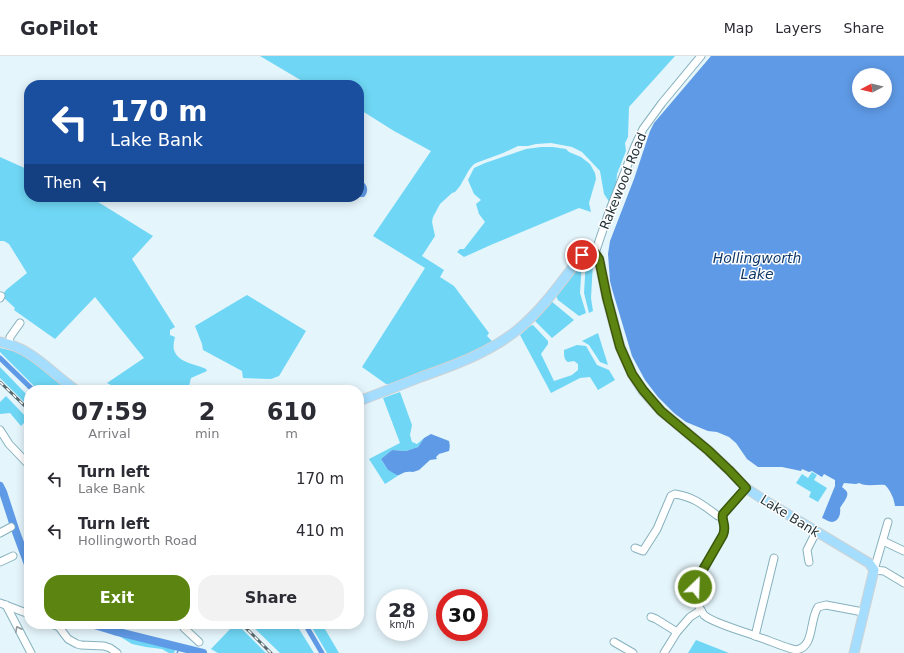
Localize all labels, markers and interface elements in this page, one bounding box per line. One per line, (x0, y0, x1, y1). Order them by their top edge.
text: GoPilot (20, 17, 98, 39)
text: Map (724, 20, 753, 36)
text: Layers (775, 20, 822, 36)
text: Share (844, 20, 884, 36)
north arrow (852, 68, 892, 108)
map controls (852, 68, 892, 108)
text: 170 m (110, 95, 207, 128)
icon: left (44, 96, 96, 148)
text: Lake Bank (110, 129, 203, 150)
street label: Rakewood Road (597, 130, 649, 232)
icon: left (89, 172, 111, 194)
text: Then (44, 174, 81, 192)
pin (565, 238, 599, 272)
icon: arrive (571, 244, 593, 266)
water label: Hollingworth Lake (713, 250, 801, 282)
text: 07:59 (71, 398, 148, 426)
text: 2 (199, 398, 215, 426)
text: 610 (267, 398, 317, 426)
text: Arrival (88, 426, 131, 441)
text: min (195, 426, 219, 441)
text: m (285, 426, 298, 441)
text: Turn left (78, 463, 150, 481)
icon: left (44, 468, 66, 490)
text: 170 m (296, 470, 344, 488)
text: Lake Bank (78, 481, 145, 496)
street label: Lake Bank (758, 492, 823, 540)
text: Turn left (78, 515, 150, 533)
icon: left (44, 520, 66, 542)
text: 410 m (296, 522, 344, 540)
text: Hollingworth Road (78, 533, 197, 548)
position arrow (674, 566, 716, 608)
button: Exit (44, 575, 190, 621)
button: Share (198, 575, 344, 621)
speed limit sign: 30 (436, 589, 488, 641)
text: 28 (388, 598, 416, 622)
text: km/h (389, 619, 415, 630)
one-way arrow (16, 626, 23, 633)

